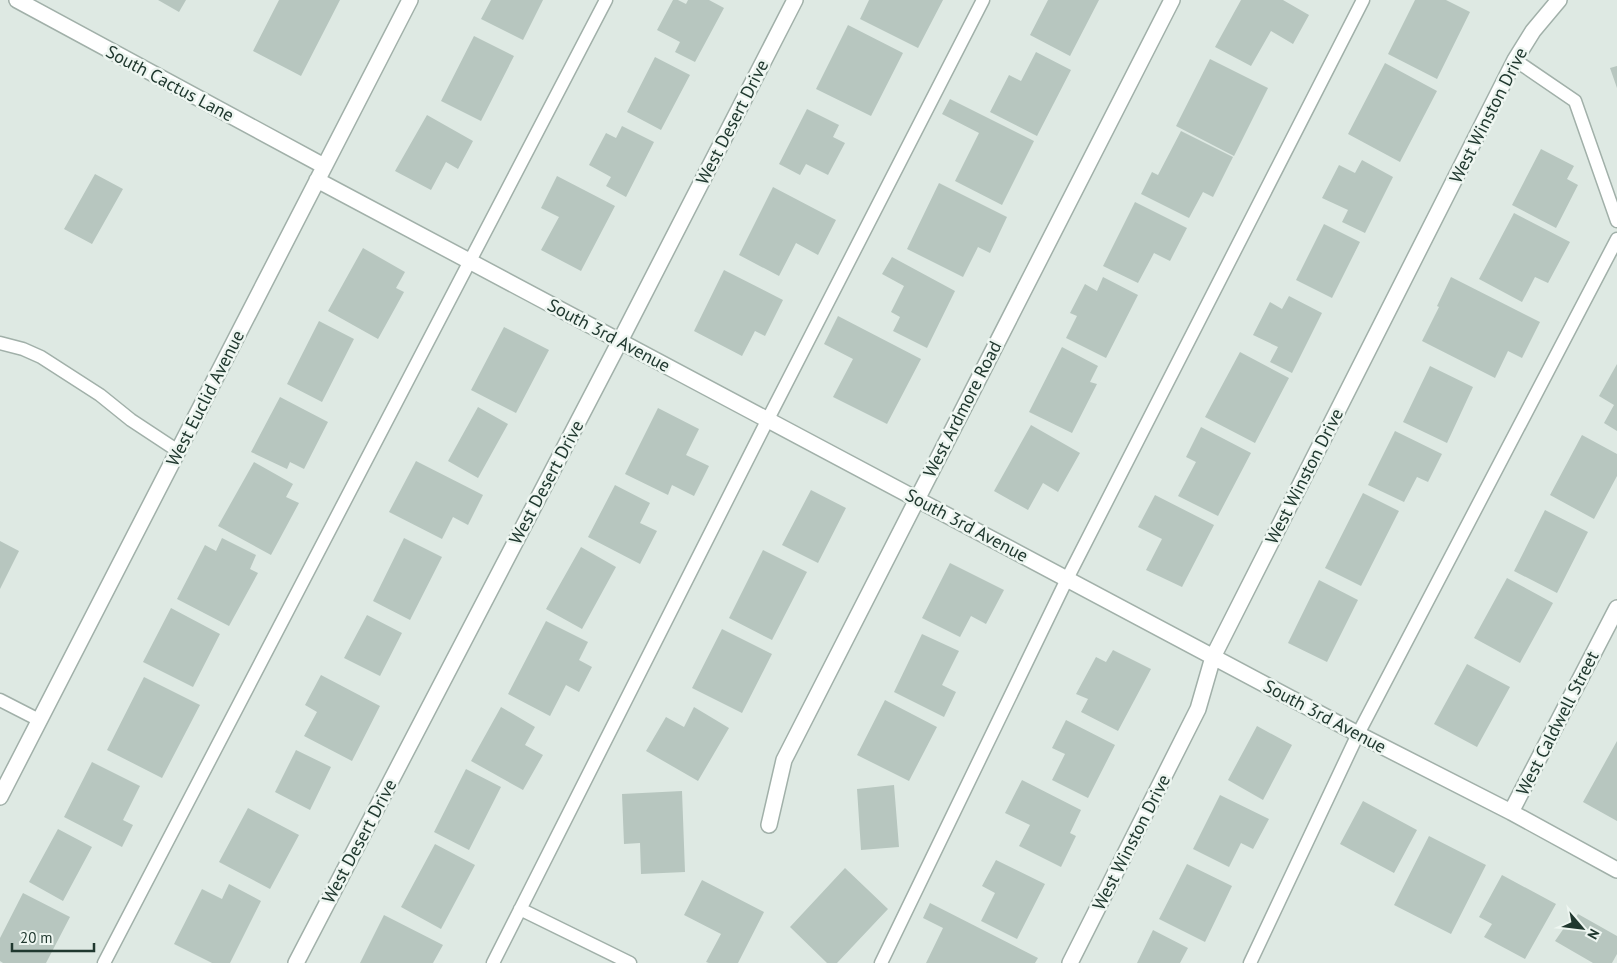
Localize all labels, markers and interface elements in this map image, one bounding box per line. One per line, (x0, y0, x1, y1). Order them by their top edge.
street label: South Cactus Lane (102, 40, 238, 126)
street label: West Winston Drive (1444, 43, 1532, 187)
street label: West Desert Drive (691, 56, 773, 188)
street label: South 3rd Avenue (544, 293, 674, 377)
street label: West Euclid Avenue (161, 326, 249, 470)
street label: West Ardmore Road (918, 337, 1006, 481)
street label: West Winston Drive (1260, 404, 1348, 548)
street label: West Desert Drive (504, 416, 588, 548)
street label: South 3rd Avenue (902, 483, 1032, 567)
street label: West Caldwell Street (1511, 647, 1603, 799)
street label: South 3rd Avenue (1260, 674, 1390, 758)
street label: West Winston Drive (1087, 770, 1175, 914)
street label: West Desert Drive (317, 775, 401, 907)
north arrow (1557, 903, 1607, 953)
scale bar (12, 920, 95, 952)
text: N (1583, 926, 1604, 942)
text: 20 m (20, 928, 53, 947)

